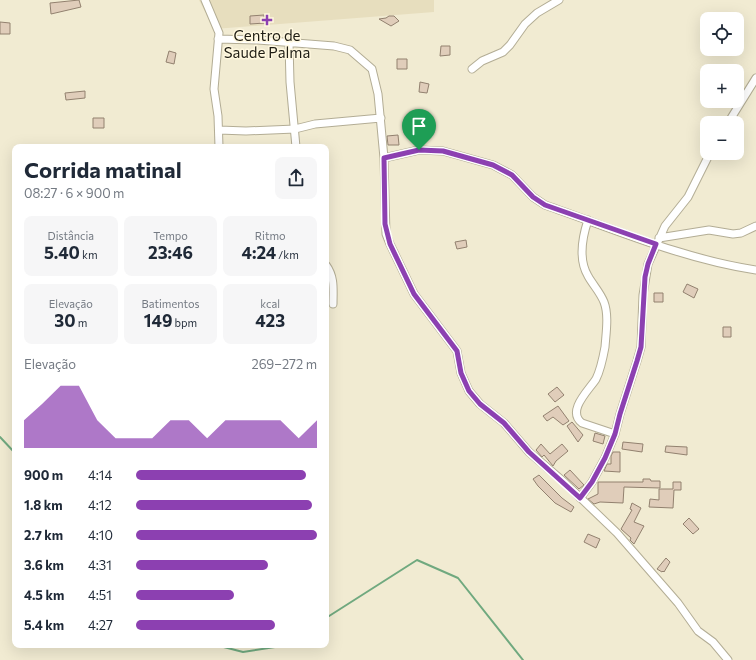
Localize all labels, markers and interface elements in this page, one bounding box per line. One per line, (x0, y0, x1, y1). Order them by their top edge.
map controls (700, 12, 744, 160)
button: locate (700, 12, 744, 56)
marker: Centro de Saude Palma (261, 14, 273, 26)
place label: Centro de Saude Palma (224, 26, 310, 61)
button: + (700, 64, 744, 108)
pin (402, 109, 436, 150)
icon: arrive (408, 115, 430, 137)
button: − (700, 116, 744, 160)
text: Corrida matinal (24, 156, 182, 183)
button: share (275, 157, 317, 199)
text: 08:27 · 6 × 900 m (24, 185, 124, 201)
text: Distância (48, 229, 94, 242)
text: Tempo (153, 229, 188, 242)
text: Ritmo (255, 229, 286, 242)
text: 5.40 (44, 242, 80, 263)
text: 23:46 (148, 242, 193, 263)
text: 4:24 (241, 242, 276, 263)
text: km (80, 248, 98, 261)
text: /km (276, 248, 299, 261)
text: Elevação (49, 297, 93, 310)
text: Batimentos (142, 297, 199, 310)
text: kcal (260, 297, 280, 310)
text: 30 (54, 310, 76, 331)
text: 149 (144, 310, 172, 331)
text: 423 (255, 310, 285, 331)
text: m (76, 316, 87, 329)
text: bpm (172, 316, 197, 329)
text: Elevação (24, 356, 76, 372)
text: 269–272 m (251, 356, 317, 372)
text: 900 m (24, 467, 63, 483)
text: 4:14 (88, 467, 112, 483)
text: 1.8 km (24, 497, 62, 513)
text: 4:12 (88, 497, 112, 513)
text: 2.7 km (24, 527, 63, 543)
text: 4:10 (88, 527, 113, 543)
text: 3.6 km (24, 557, 64, 573)
text: 4:31 (88, 557, 112, 573)
text: 4.5 km (24, 587, 64, 603)
text: 4:51 (88, 587, 112, 603)
text: 5.4 km (24, 617, 64, 633)
text: 4:27 (88, 617, 113, 633)

